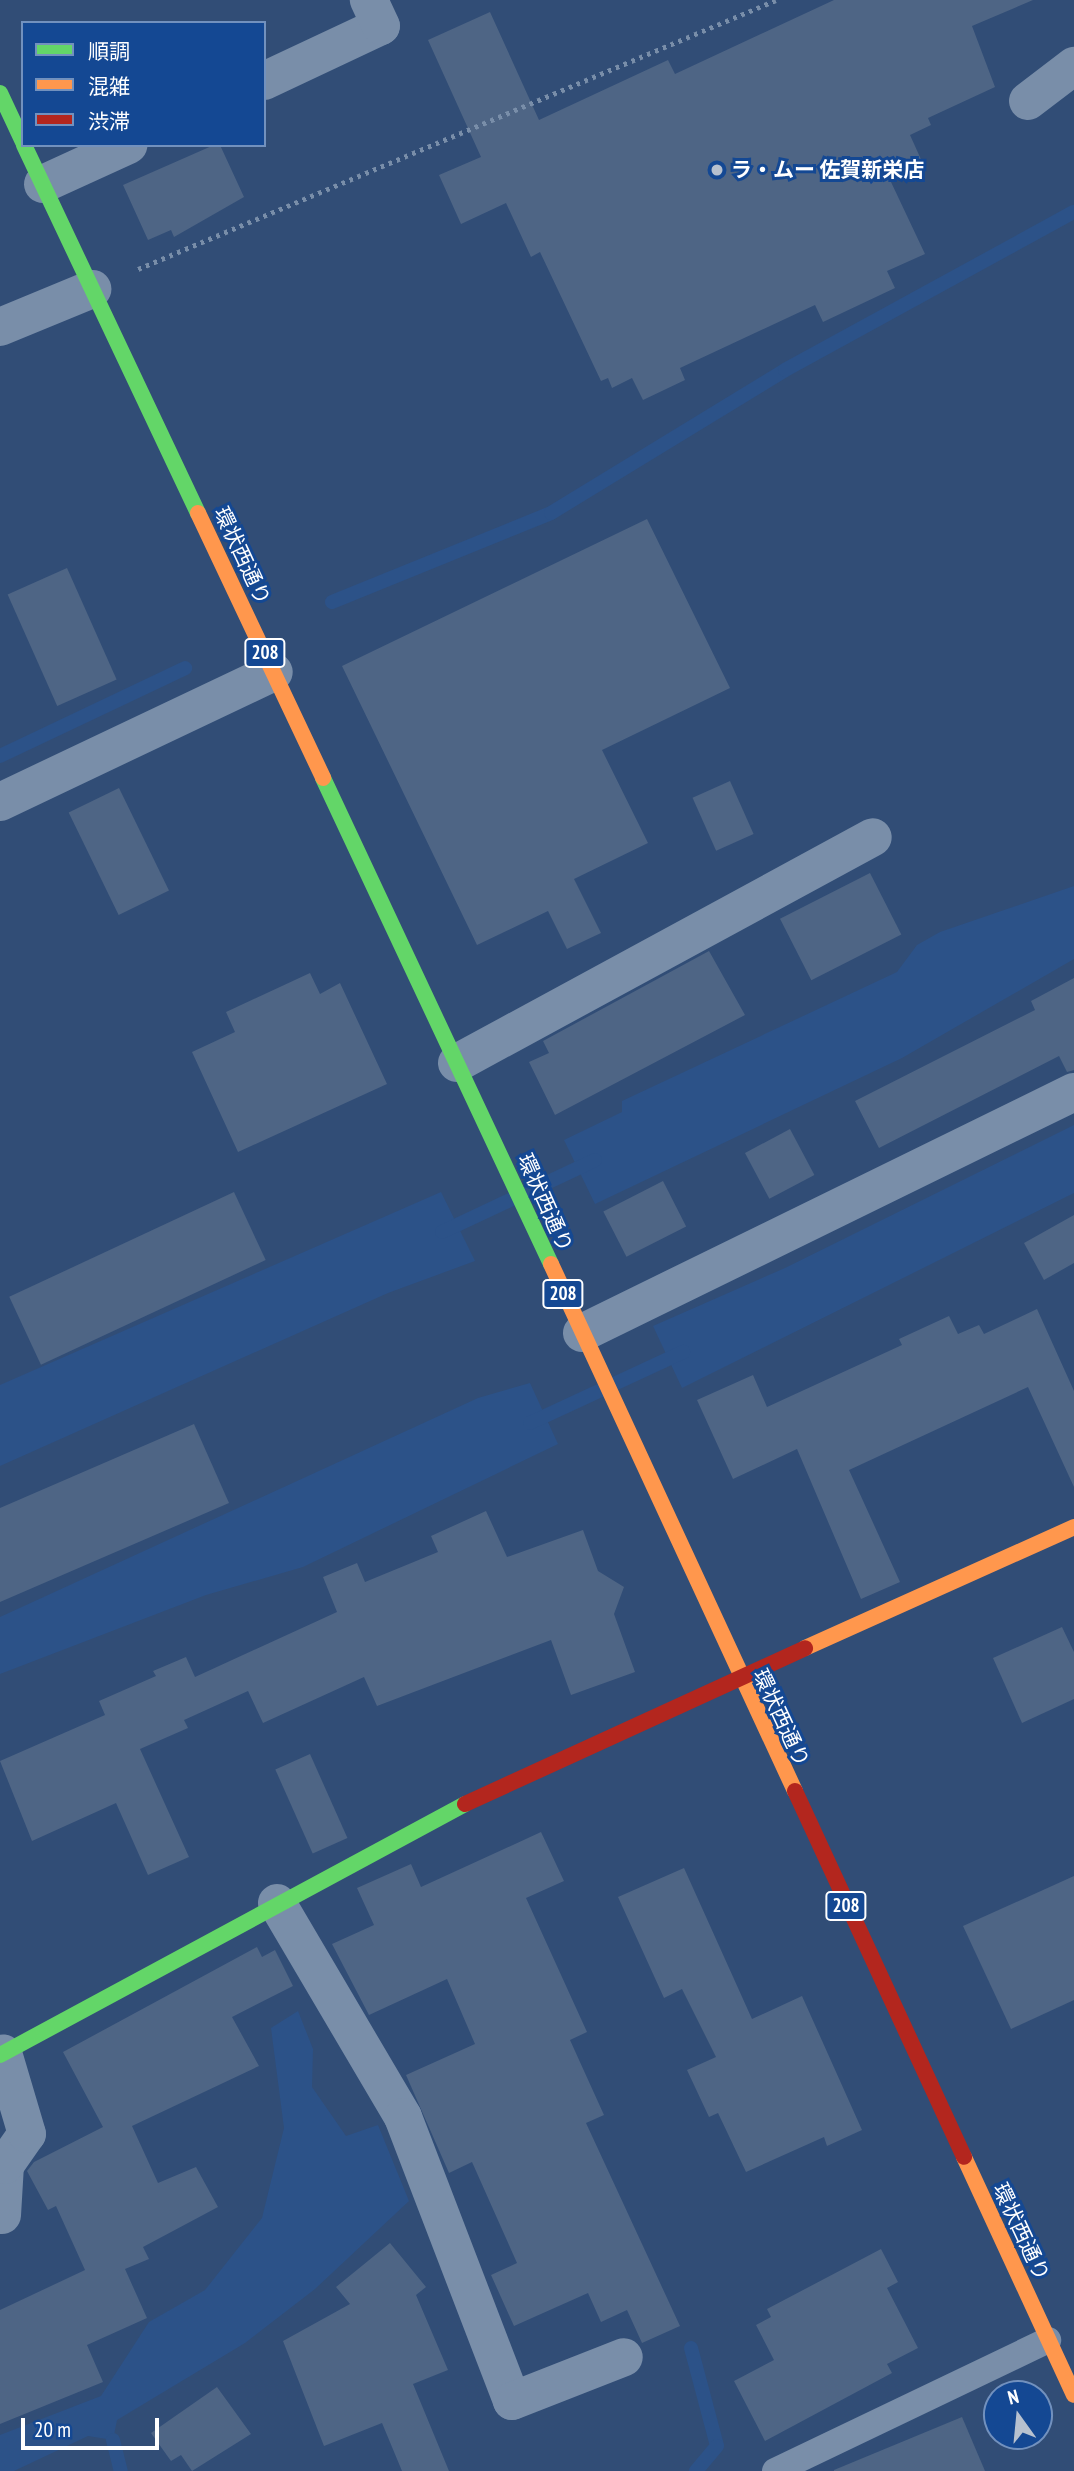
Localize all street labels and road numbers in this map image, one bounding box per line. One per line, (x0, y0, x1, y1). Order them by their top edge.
street label: 環状西通り (208, 503, 276, 609)
road number: 208 (244, 638, 286, 668)
street label: 環状西通り (512, 1150, 578, 1256)
road number: 208 (542, 1278, 584, 1310)
street label: 環状西通り (747, 1665, 815, 1771)
road number: 208 (825, 1890, 867, 1922)
street label: 環状西通り (987, 2179, 1055, 2285)

